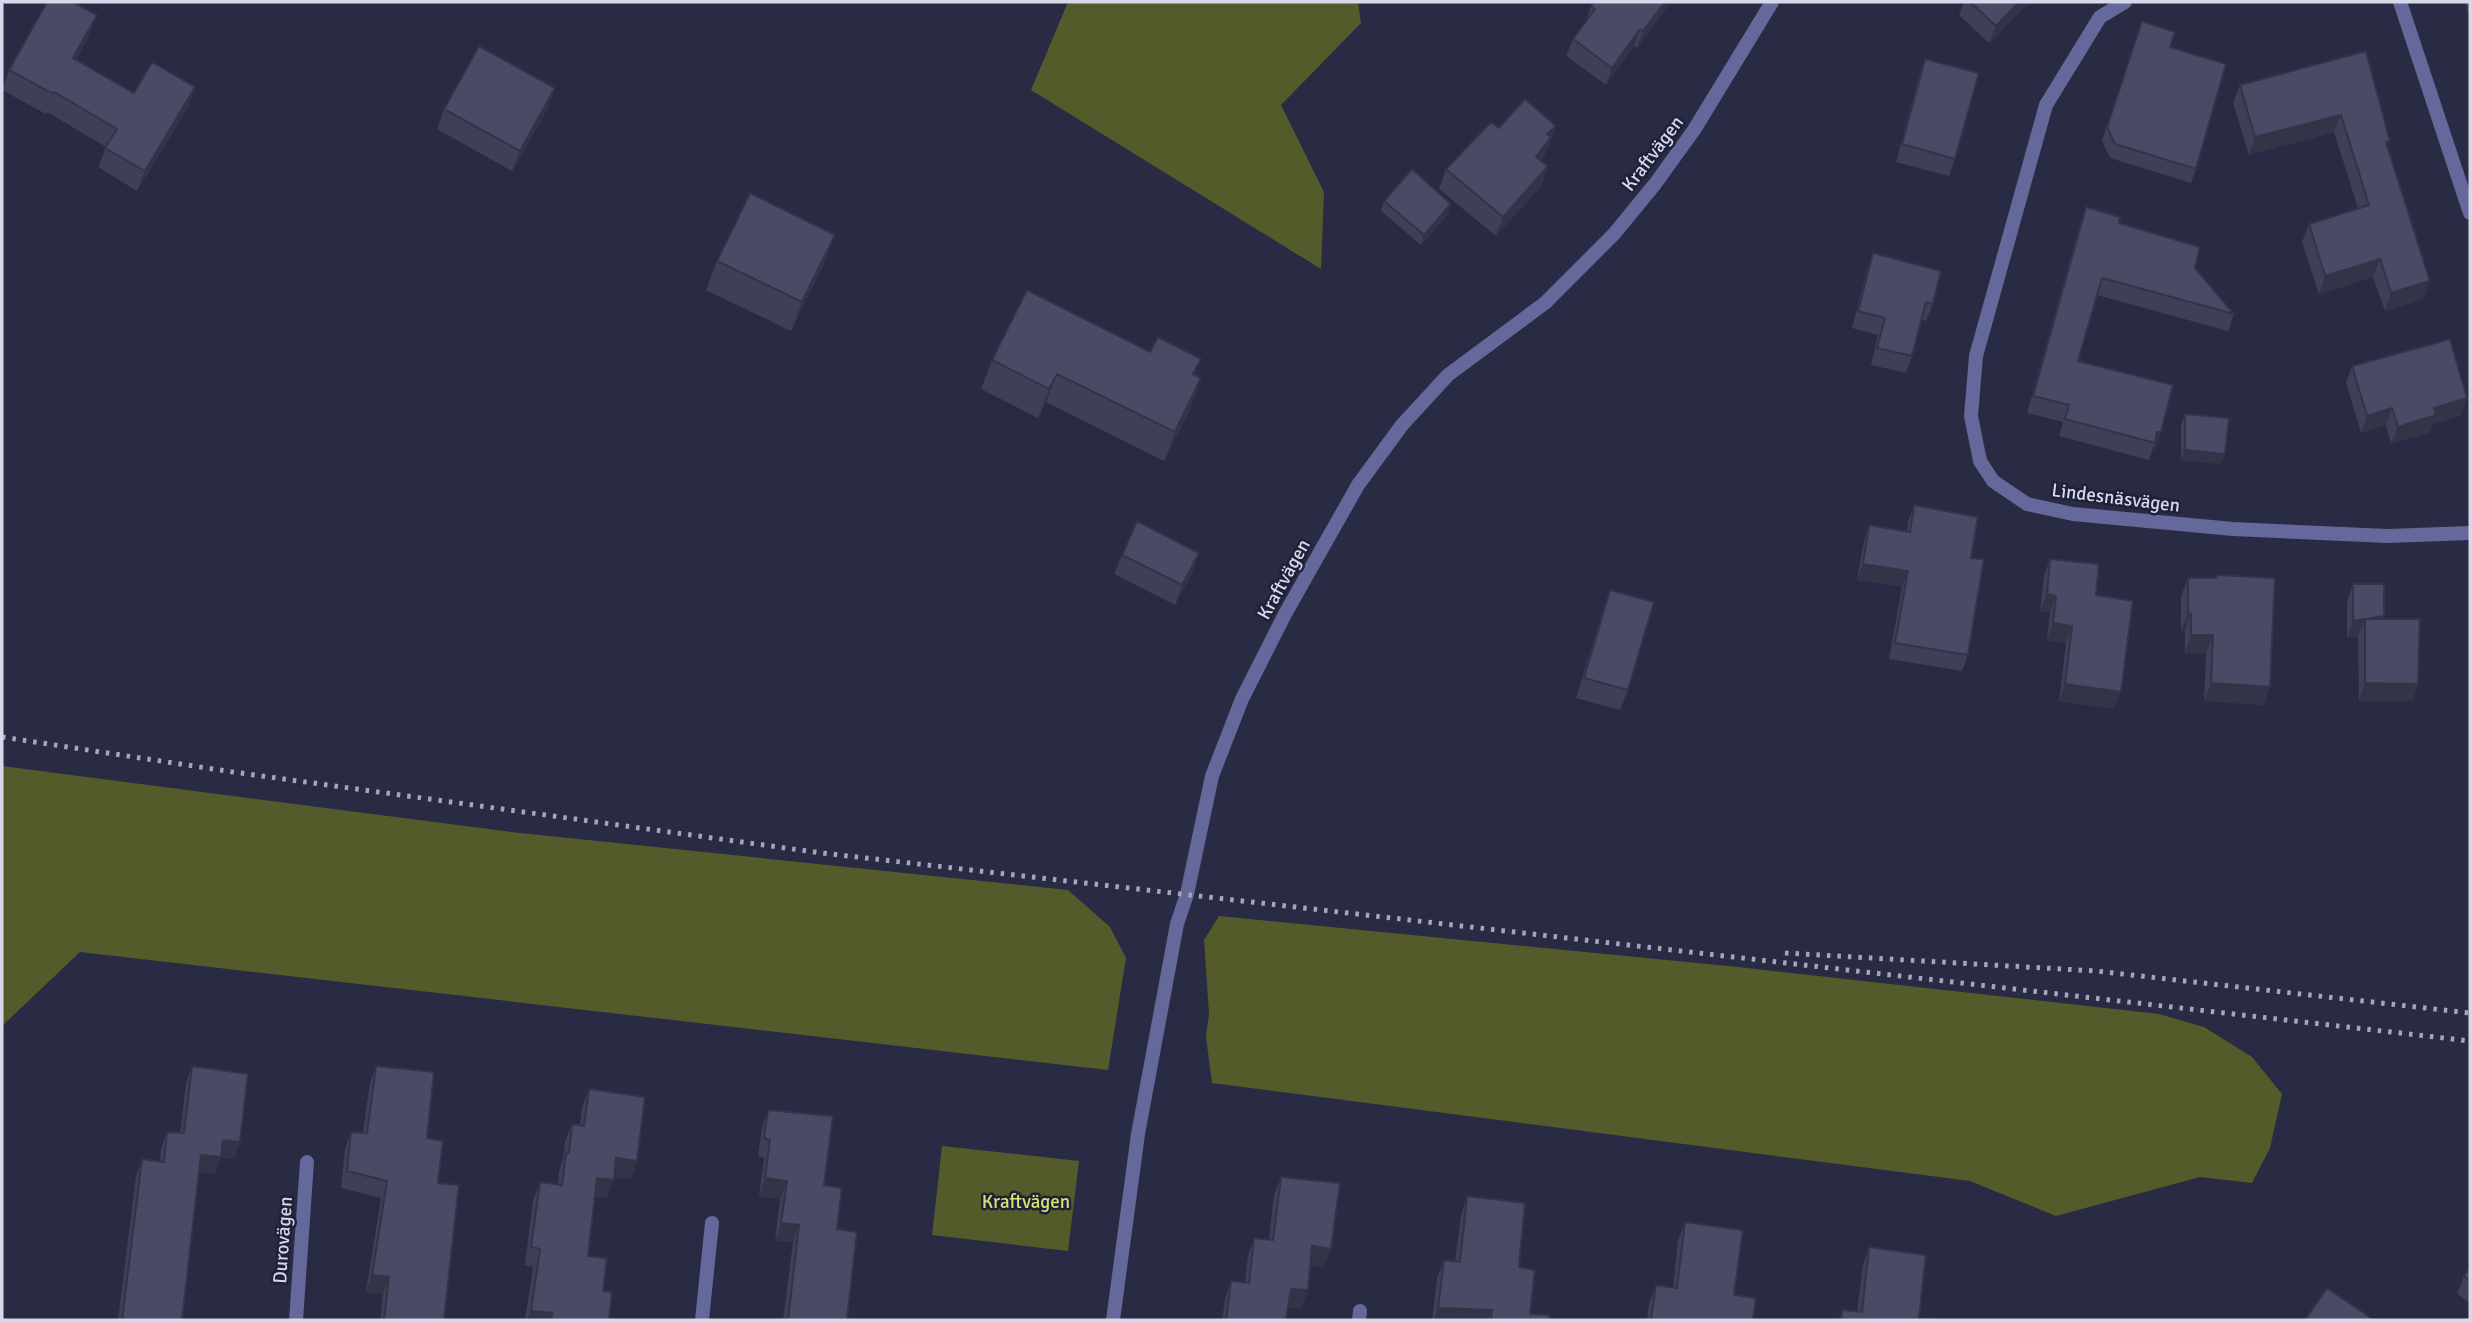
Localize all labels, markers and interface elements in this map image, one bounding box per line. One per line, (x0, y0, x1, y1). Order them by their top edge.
street label: Kraftvägen (1617, 111, 1689, 196)
street label: Lindesnäsvägen (2050, 478, 2182, 518)
street label: Kraftvägen (1252, 535, 1316, 624)
park label: Kraftvägen (982, 1190, 1070, 1214)
street label: Durovägen (268, 1196, 298, 1284)

